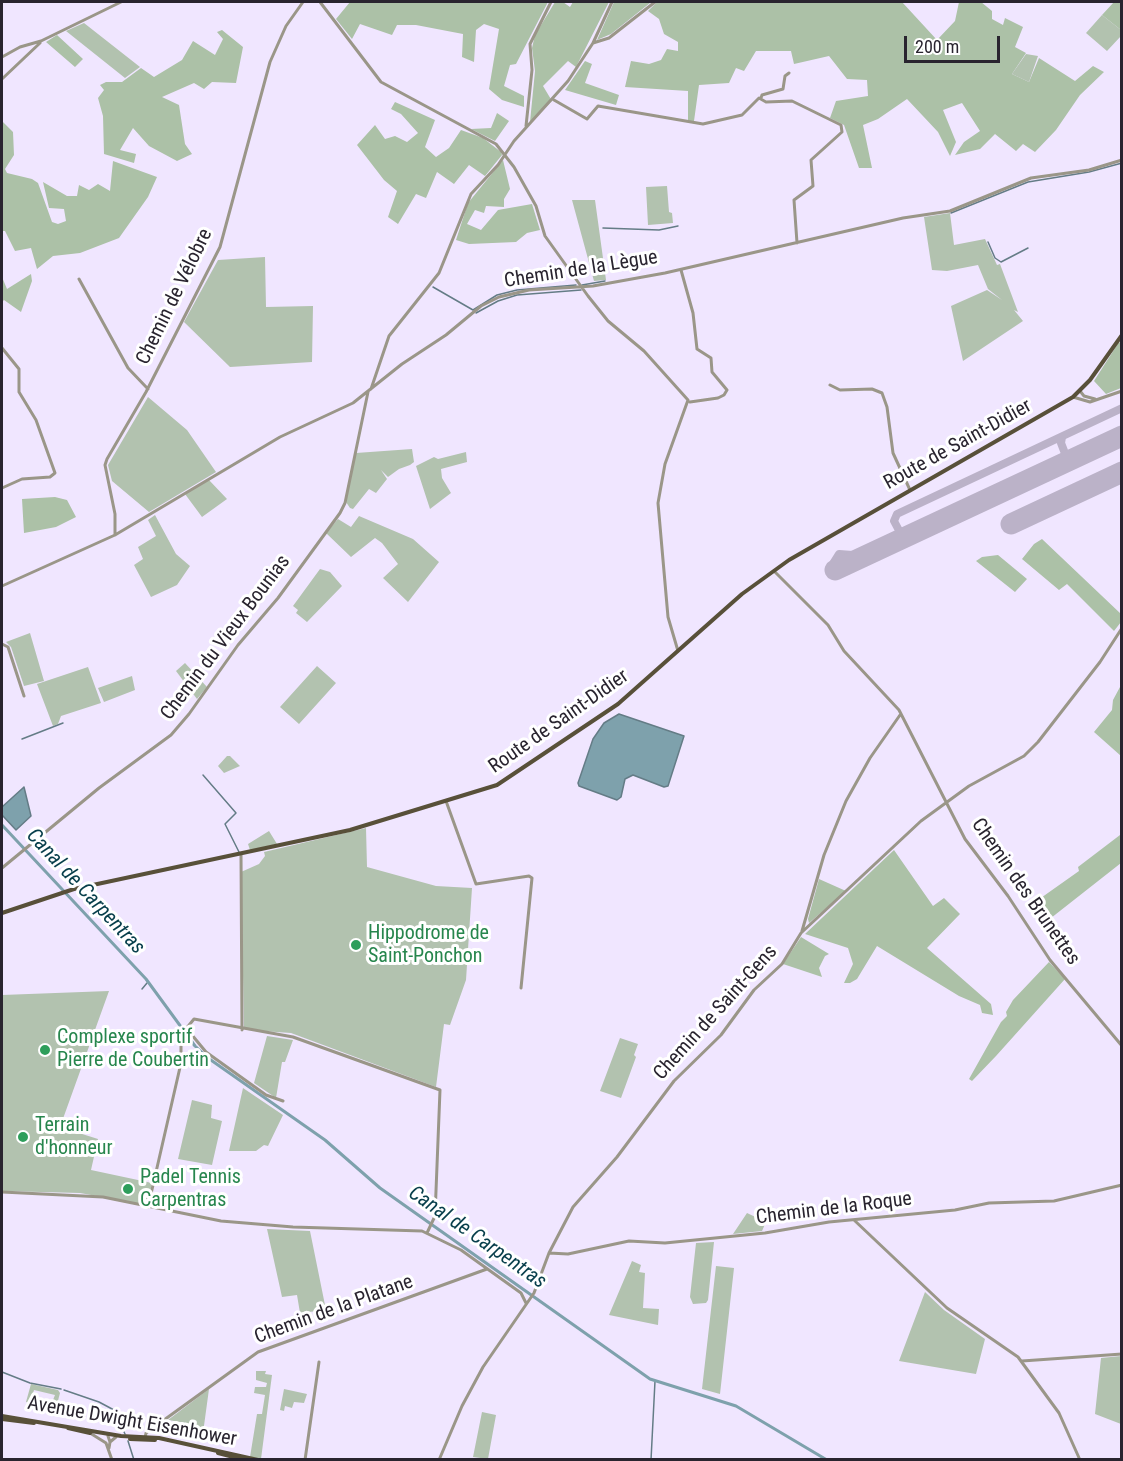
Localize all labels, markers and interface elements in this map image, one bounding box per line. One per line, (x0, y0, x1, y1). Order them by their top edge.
scale bar (907, 24, 1003, 62)
text: 200 m (915, 36, 959, 57)
street label: Chemin de Vélobre (132, 225, 218, 369)
street label: Chemin de la Lègue (503, 246, 659, 294)
street label: Route de Saint-Didier (880, 394, 1036, 496)
street label: Chemin du Vieux Bounias (156, 551, 296, 725)
street label: Route de Saint-Didier (484, 665, 634, 779)
street label: Chemin des Brunettes (965, 814, 1085, 970)
water label: Canal de Carpentras (20, 824, 150, 960)
place label: Hippodrome de Saint-Ponchon (368, 922, 489, 969)
marker: Hippodrome de Saint-Ponchon (349, 938, 363, 952)
street label: Chemin de Saint-Gens (649, 941, 783, 1085)
place label: Complexe sportif Pierre de Coubertin (57, 1026, 209, 1073)
marker: Complexe sportif Pierre de Coubertin (38, 1043, 52, 1057)
place label: Terrain d'honneur (35, 1114, 113, 1161)
marker: Terrain d'honneur (16, 1130, 30, 1144)
place label: Padel Tennis Carpentras (140, 1166, 241, 1213)
water label: Canal de Carpentras (403, 1181, 551, 1295)
marker: Padel Tennis Carpentras (121, 1182, 135, 1196)
street label: Chemin de la Roque (755, 1188, 913, 1230)
street label: Chemin de la Platane (252, 1270, 416, 1350)
street label: Avenue Dwight Eisenhower (25, 1392, 239, 1452)

